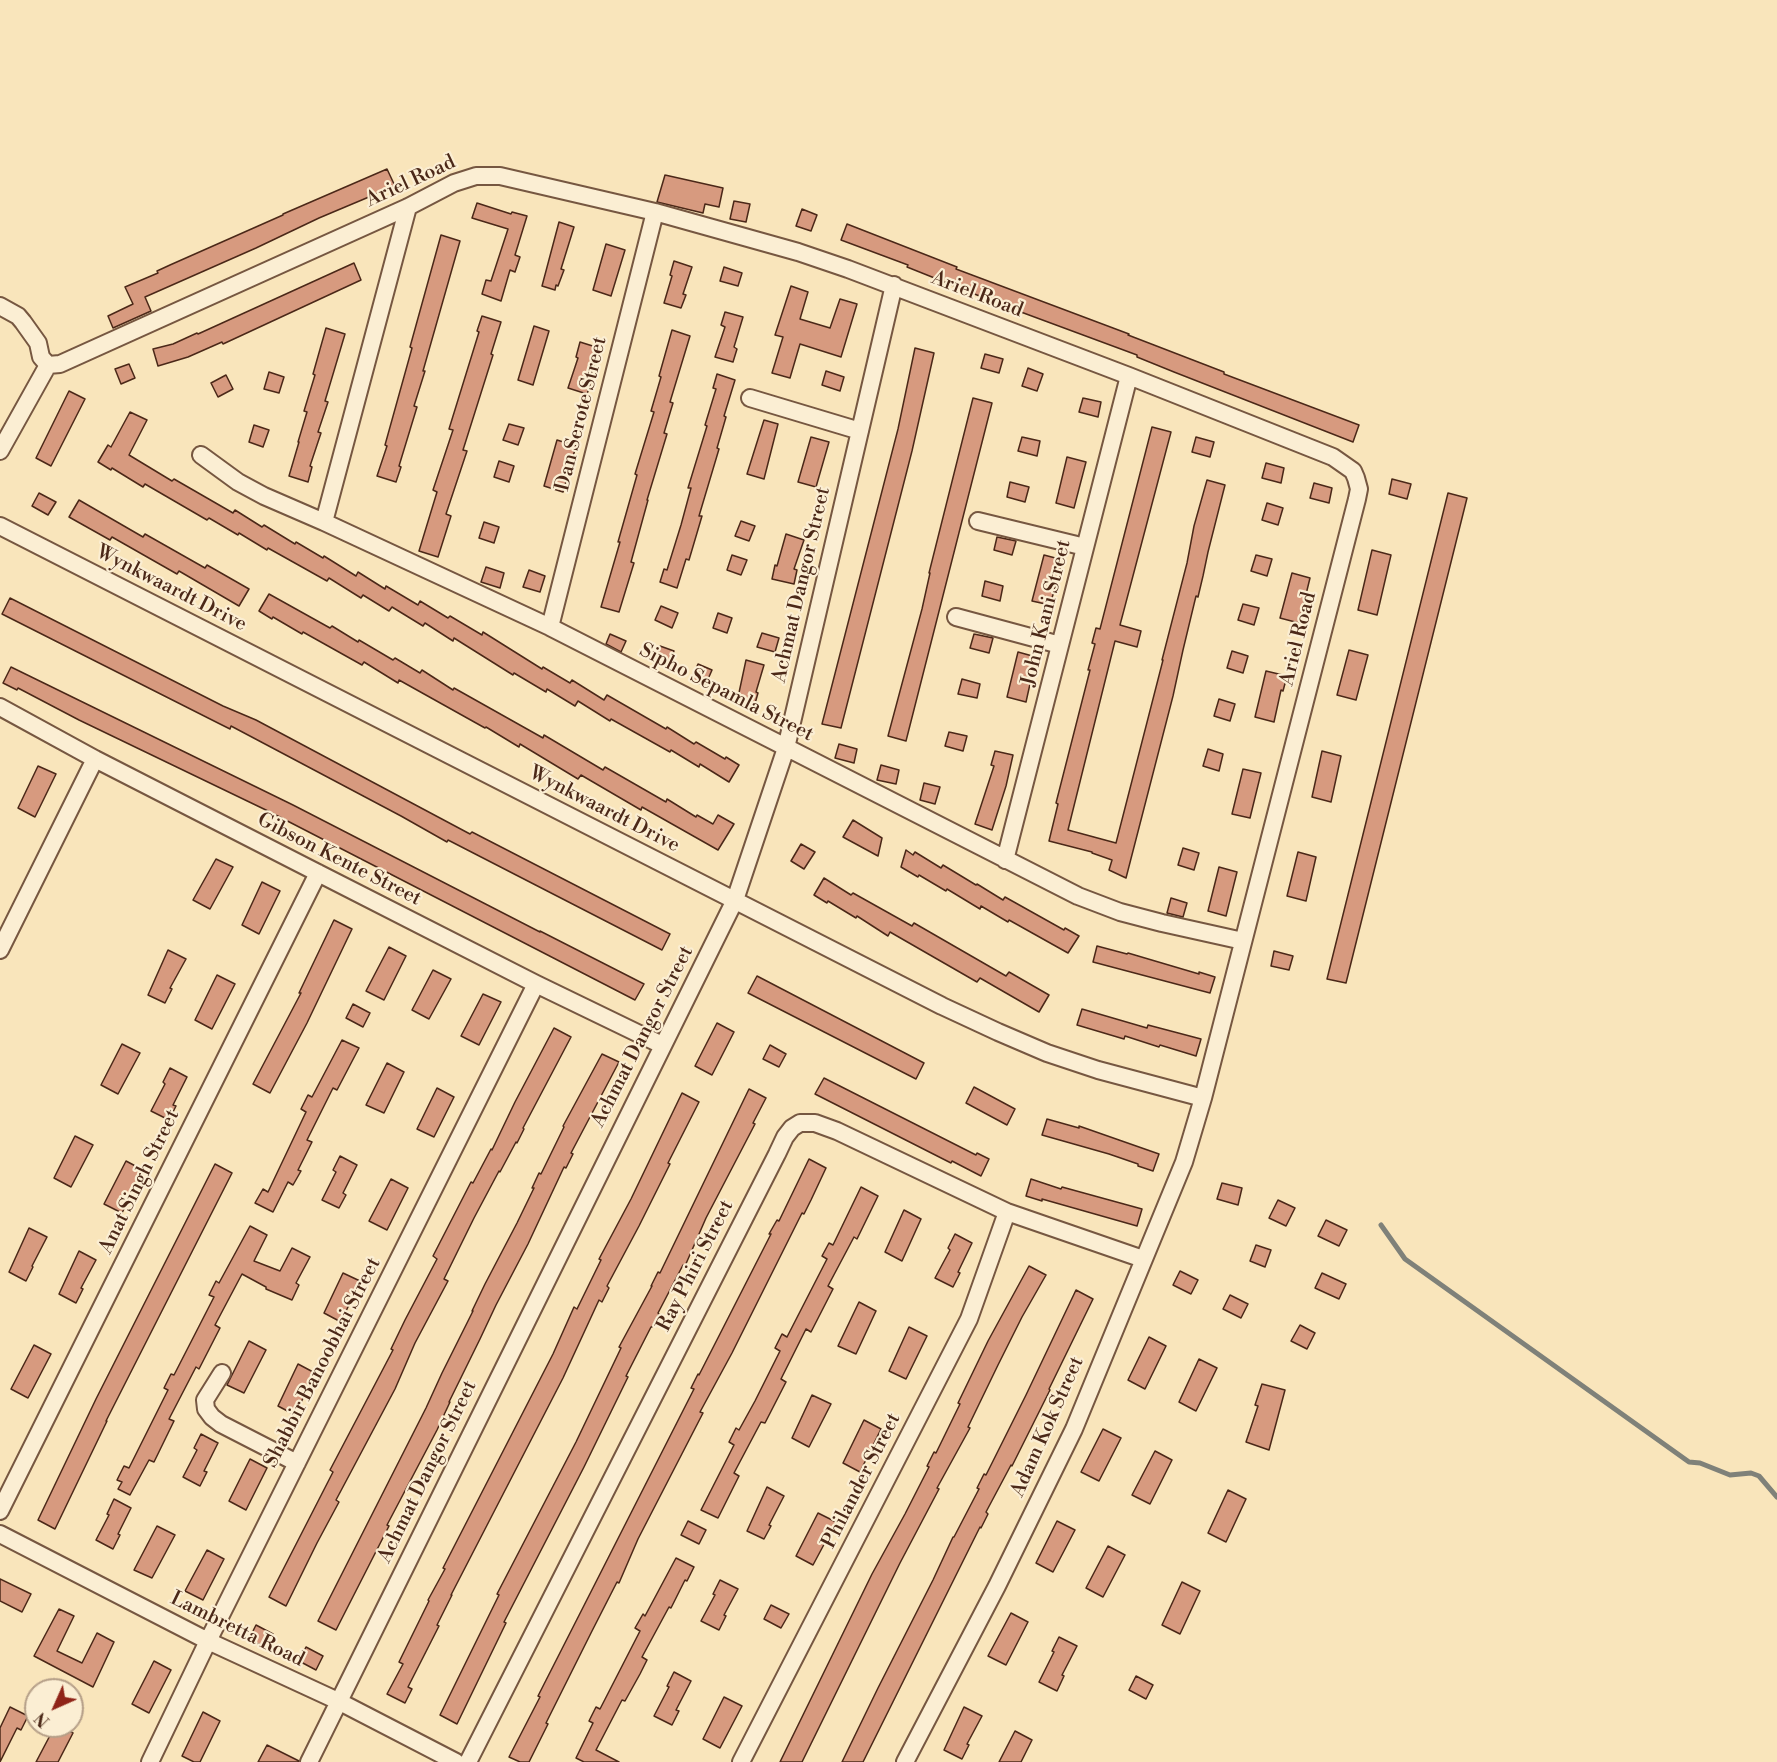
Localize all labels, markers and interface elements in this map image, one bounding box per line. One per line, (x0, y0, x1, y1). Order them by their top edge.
street label: Ariel Road (362, 151, 460, 213)
street label: Ariel Road (928, 267, 1026, 323)
street label: Dan Serote Street (551, 334, 613, 494)
street label: Achmat Dangor Street (768, 485, 836, 685)
street label: John Kani Street (1017, 537, 1077, 689)
street label: Wynkwaardt Drive (92, 541, 250, 637)
street label: Ariel Road (1276, 590, 1322, 688)
street label: Sipho Sepamla Street (635, 639, 817, 747)
street label: Wynkwaardt Drive (525, 762, 683, 858)
street label: Gibson Kente Street (253, 808, 425, 912)
street label: Achmat Dangor Street (587, 942, 699, 1132)
street label: Anat Singh Street (95, 1106, 185, 1258)
street label: Ray Phiri Street (653, 1196, 739, 1336)
street label: Shabbir Banoobhai Street (259, 1254, 387, 1472)
street label: Adam Kok Street (1006, 1353, 1090, 1501)
street label: Achmat Dangor Street (373, 1377, 483, 1567)
street label: Philander Street (818, 1409, 906, 1553)
street label: Lambretta Road (166, 1587, 308, 1673)
north arrow (24, 1678, 84, 1738)
text: N (31, 1708, 54, 1731)

